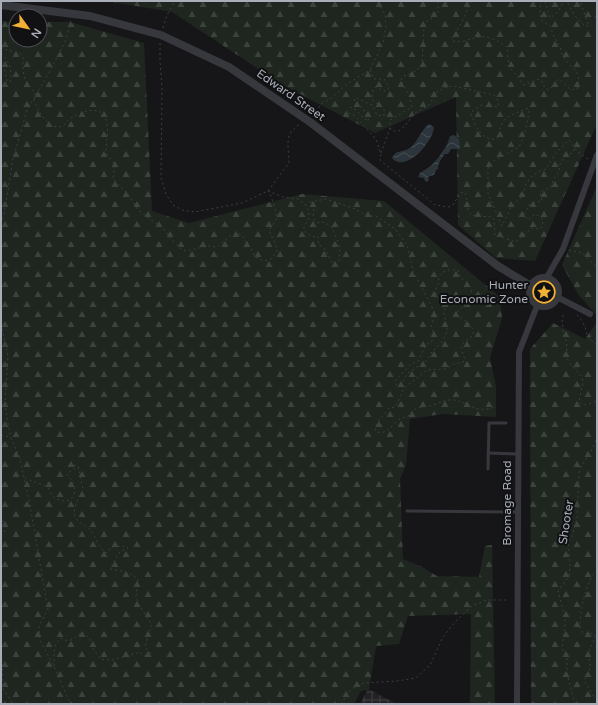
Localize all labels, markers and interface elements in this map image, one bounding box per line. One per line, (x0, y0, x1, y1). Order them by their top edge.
north arrow (8, 8, 48, 48)
text: N (28, 26, 44, 40)
street label: Edward Street (254, 66, 328, 124)
place label: Hunter Economic Zone (440, 278, 528, 306)
place icon: Hunter Economic Zone (531, 279, 557, 305)
street label: Bromage Road (500, 460, 514, 546)
street label: Shooter (556, 498, 576, 545)

